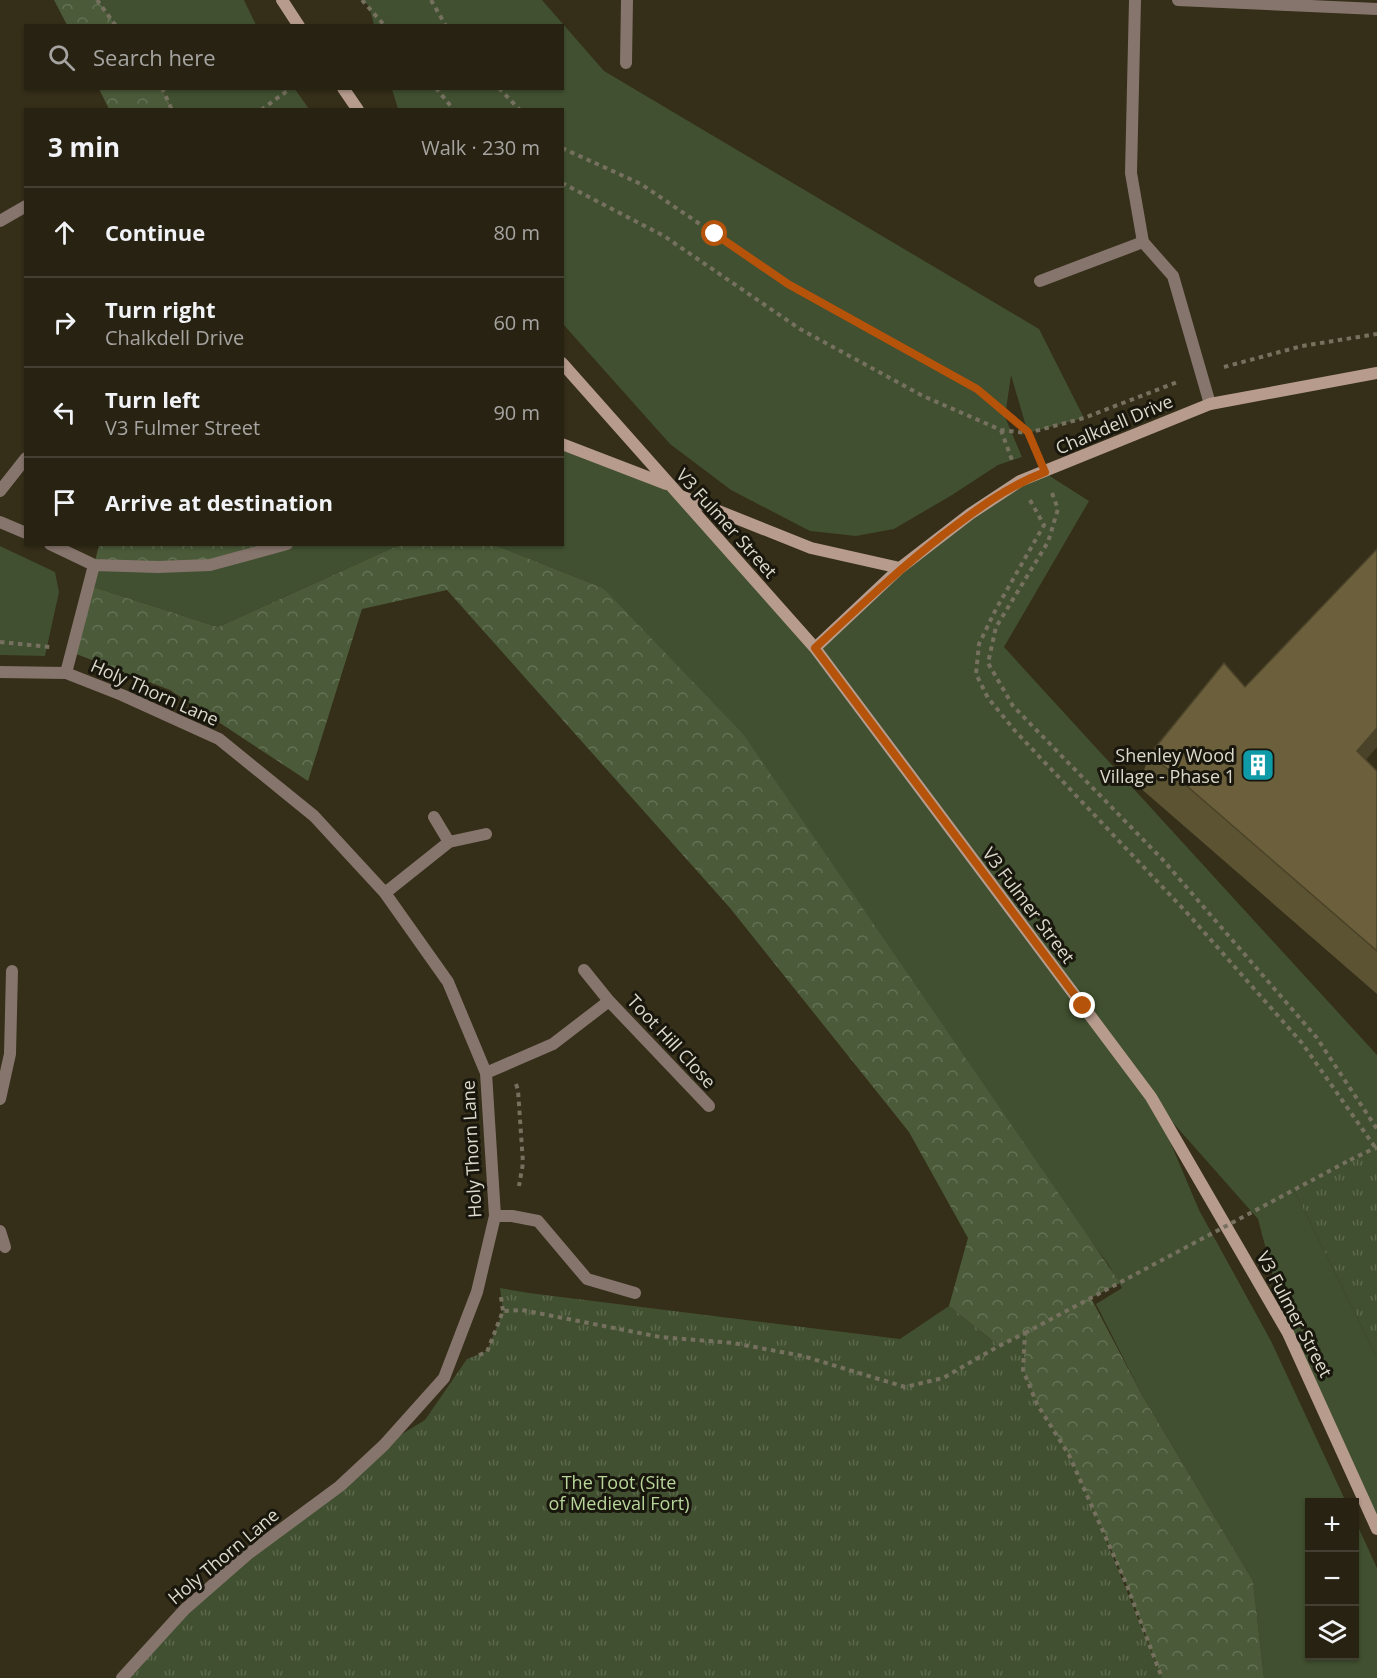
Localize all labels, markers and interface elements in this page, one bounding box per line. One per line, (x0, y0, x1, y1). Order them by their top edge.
search box (24, 24, 564, 90)
icon: search (45, 41, 78, 74)
text: Search here (93, 42, 216, 72)
text: 3 min (48, 129, 120, 165)
text: Walk · 230 m (421, 134, 540, 161)
icon: ahead (48, 216, 81, 249)
text: Continue (105, 217, 205, 247)
text: 80 m (493, 219, 540, 246)
route start (701, 220, 727, 246)
text: Turn right (105, 294, 216, 324)
icon: right (48, 306, 81, 339)
text: 60 m (493, 309, 540, 336)
text: Chalkdell Drive (105, 324, 244, 351)
text: Turn left (105, 384, 200, 414)
street label: Chalkdell Drive (1052, 388, 1176, 460)
icon: left (48, 396, 81, 429)
text: 90 m (493, 399, 540, 426)
text: V3 Fulmer Street (105, 414, 260, 441)
street label: V3 Fulmer Street (671, 463, 783, 583)
icon: arrive (48, 486, 81, 519)
text: Arrive at destination (105, 487, 333, 517)
street label: Holy Thorn Lane (87, 653, 223, 731)
place label: Shenley Wood Village - Phase 1 (1100, 743, 1235, 788)
building icon: Shenley Wood Village - Phase 1 (1240, 747, 1276, 783)
street label: V3 Fulmer Street (977, 842, 1081, 968)
street label: Toot Hill Close (622, 989, 722, 1093)
route end (1069, 992, 1095, 1018)
street label: Holy Thorn Lane (455, 1080, 487, 1218)
street label: V3 Fulmer Street (1252, 1247, 1338, 1381)
park label: The Toot (Site of Medieval Fort) (549, 1470, 689, 1515)
map controls (1305, 1498, 1359, 1660)
button: + (1305, 1498, 1359, 1552)
street label: Holy Thorn Lane (163, 1503, 283, 1609)
button: − (1305, 1552, 1359, 1606)
button: layers (1305, 1606, 1359, 1660)

